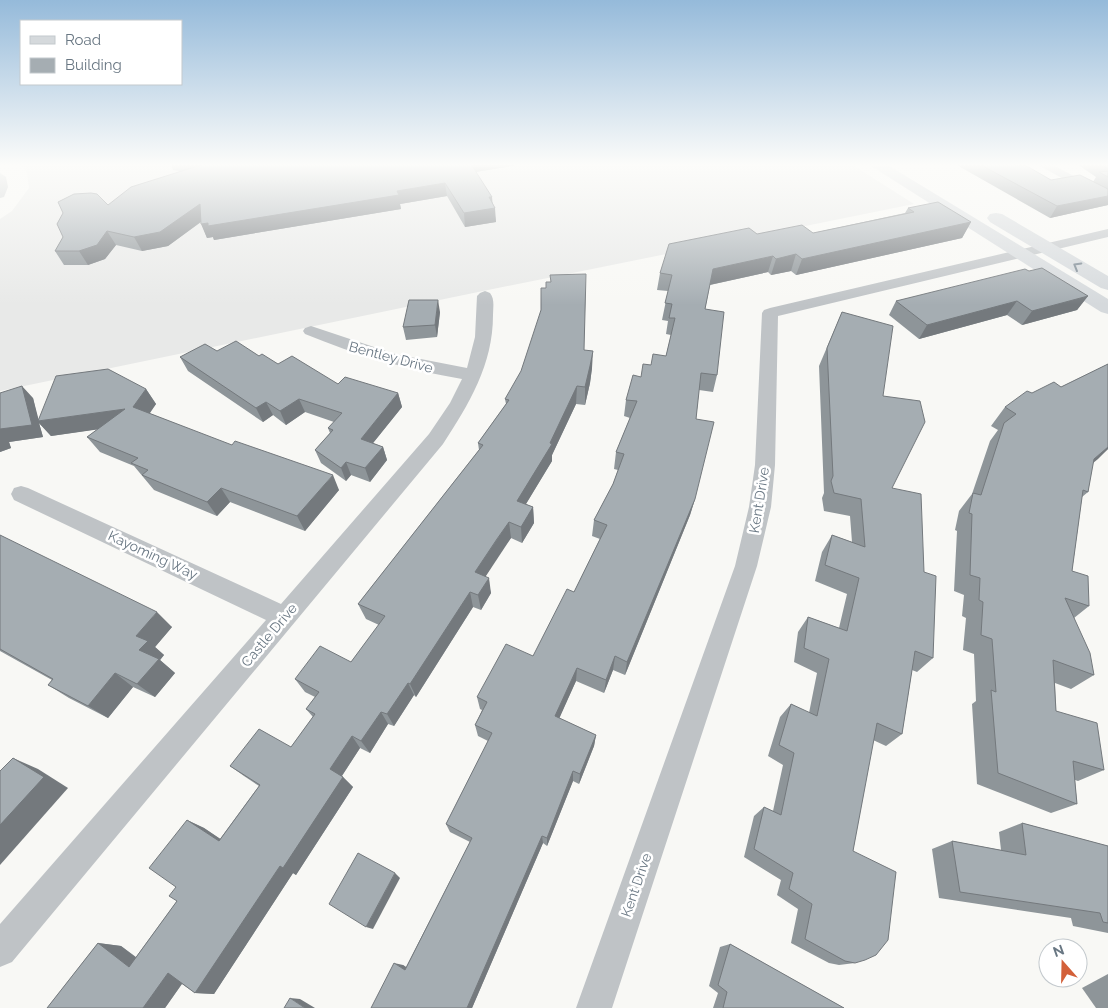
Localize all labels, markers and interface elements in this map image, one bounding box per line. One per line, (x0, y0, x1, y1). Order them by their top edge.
legend (20, 20, 182, 85)
text: Road (65, 31, 101, 49)
text: Building (65, 56, 122, 74)
one-way arrow (1073, 262, 1082, 272)
street label: Bentley Drive (347, 338, 435, 376)
street label: Kent Drive (746, 466, 772, 534)
street label: Kayoming Way (106, 527, 201, 583)
street label: Castle Drive (238, 600, 300, 670)
street label: Kent Drive (618, 851, 654, 919)
north arrow (1038, 938, 1088, 988)
text: N (1051, 941, 1066, 960)

